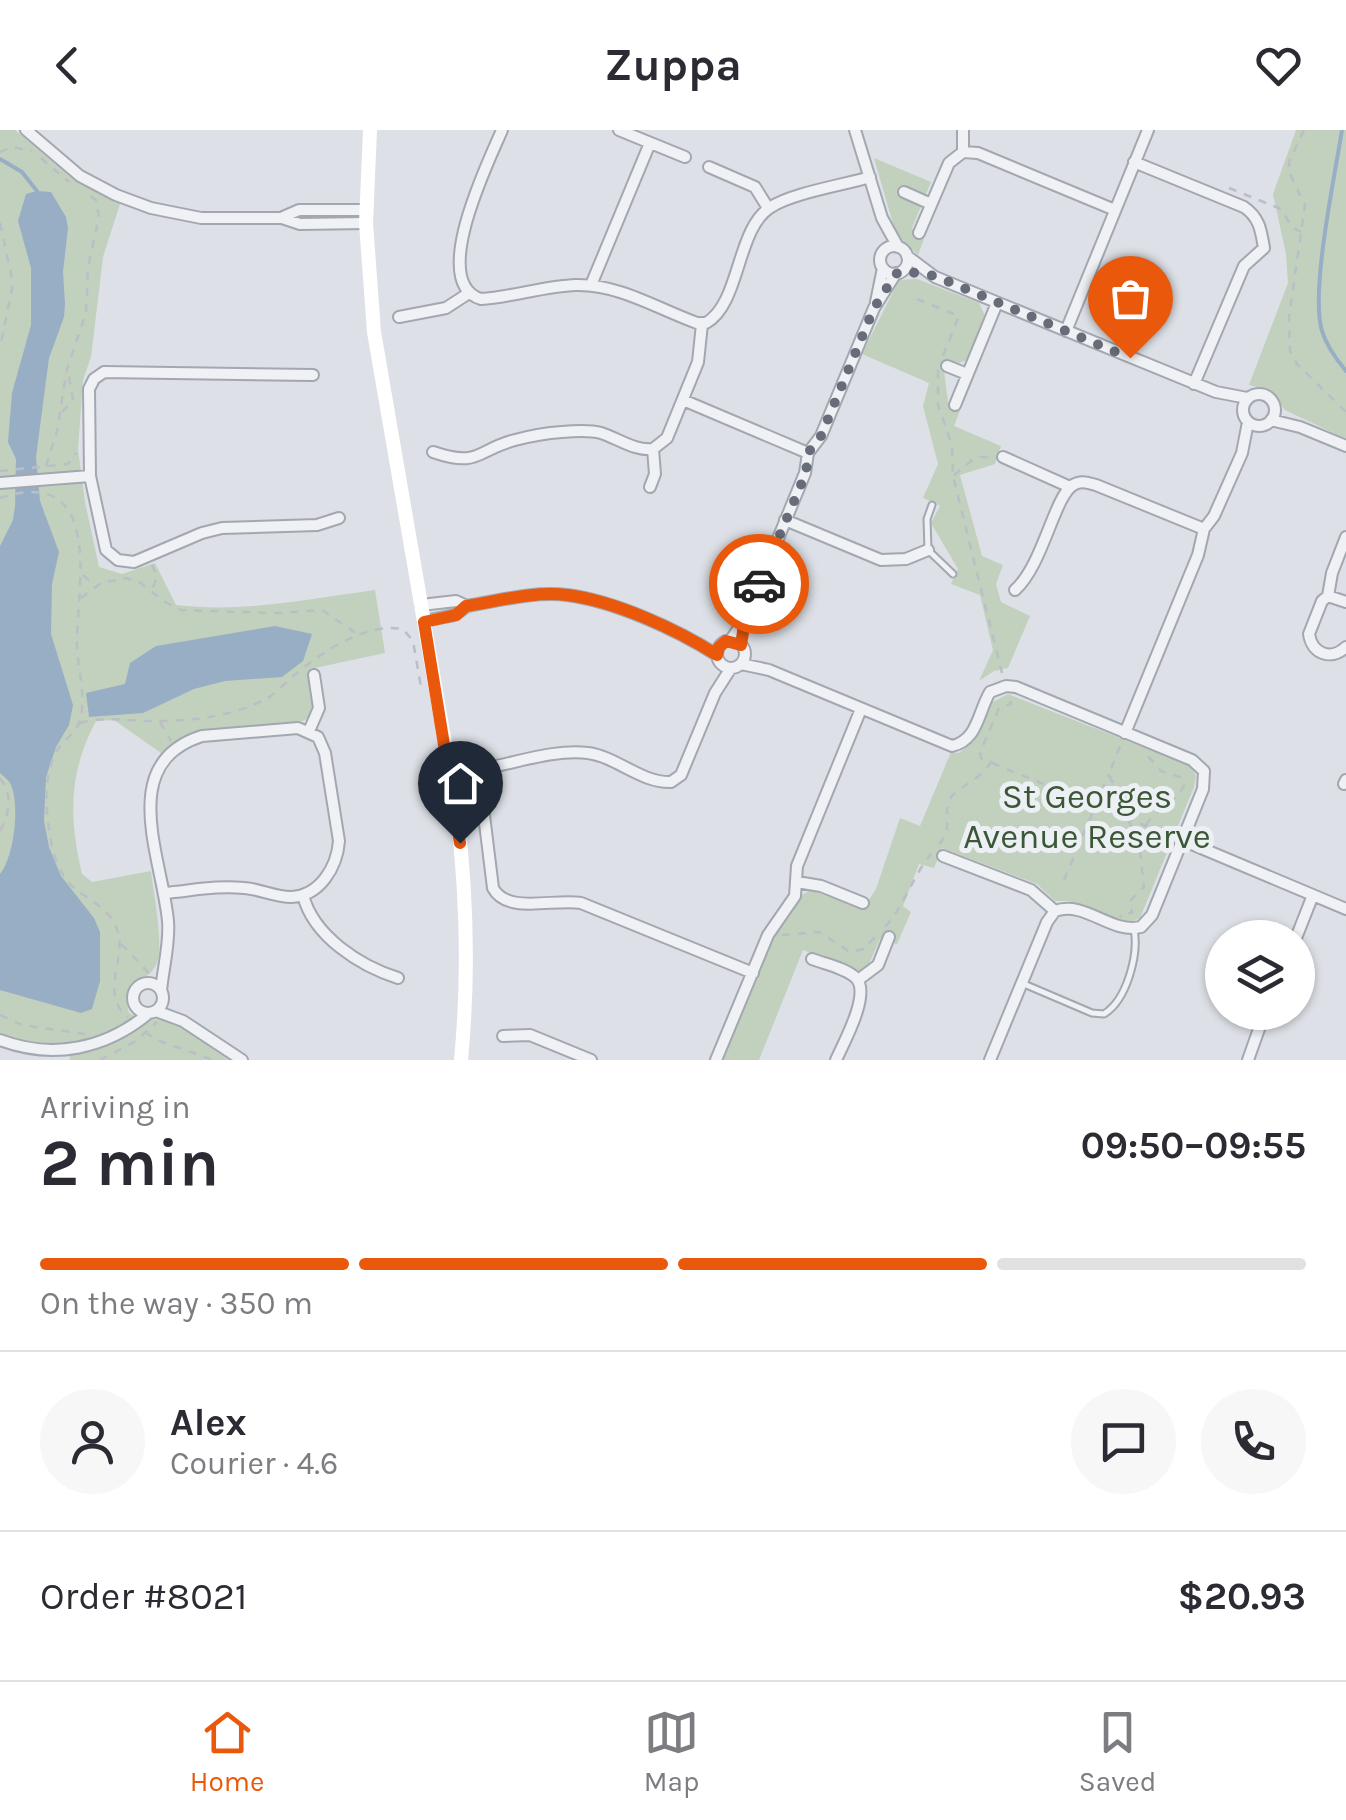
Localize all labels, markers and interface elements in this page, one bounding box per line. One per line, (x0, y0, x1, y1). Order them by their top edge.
icon: back (40, 38, 95, 93)
icon: heart (1251, 38, 1306, 93)
text: Zuppa (604, 39, 742, 91)
pin (1088, 256, 1173, 359)
icon: bag (1103, 271, 1158, 326)
courier (709, 534, 809, 634)
icon: car (732, 557, 787, 612)
pin (418, 741, 503, 844)
icon: home (433, 756, 488, 811)
park label: St Georges Avenue Reserve (963, 776, 1211, 857)
map controls (1205, 920, 1315, 1030)
button: layers (1205, 920, 1315, 1030)
text: Arriving in (40, 1089, 191, 1126)
text: 09:50–09:55 (1081, 1123, 1306, 1168)
text: 2 min (40, 1125, 219, 1201)
text: On the way · 350 m (40, 1285, 313, 1322)
button: person (40, 1389, 145, 1494)
button: chat (1071, 1389, 1176, 1494)
button: phone (1201, 1389, 1306, 1494)
text: Alex (170, 1400, 247, 1445)
text: Courier · 4.6 (170, 1445, 338, 1482)
text: Order #8021 (40, 1574, 247, 1619)
text: $20.93 (1178, 1574, 1306, 1619)
tab: Home (190, 1705, 264, 1798)
tab: Map (644, 1705, 699, 1798)
tab: Saved (1079, 1705, 1156, 1798)

